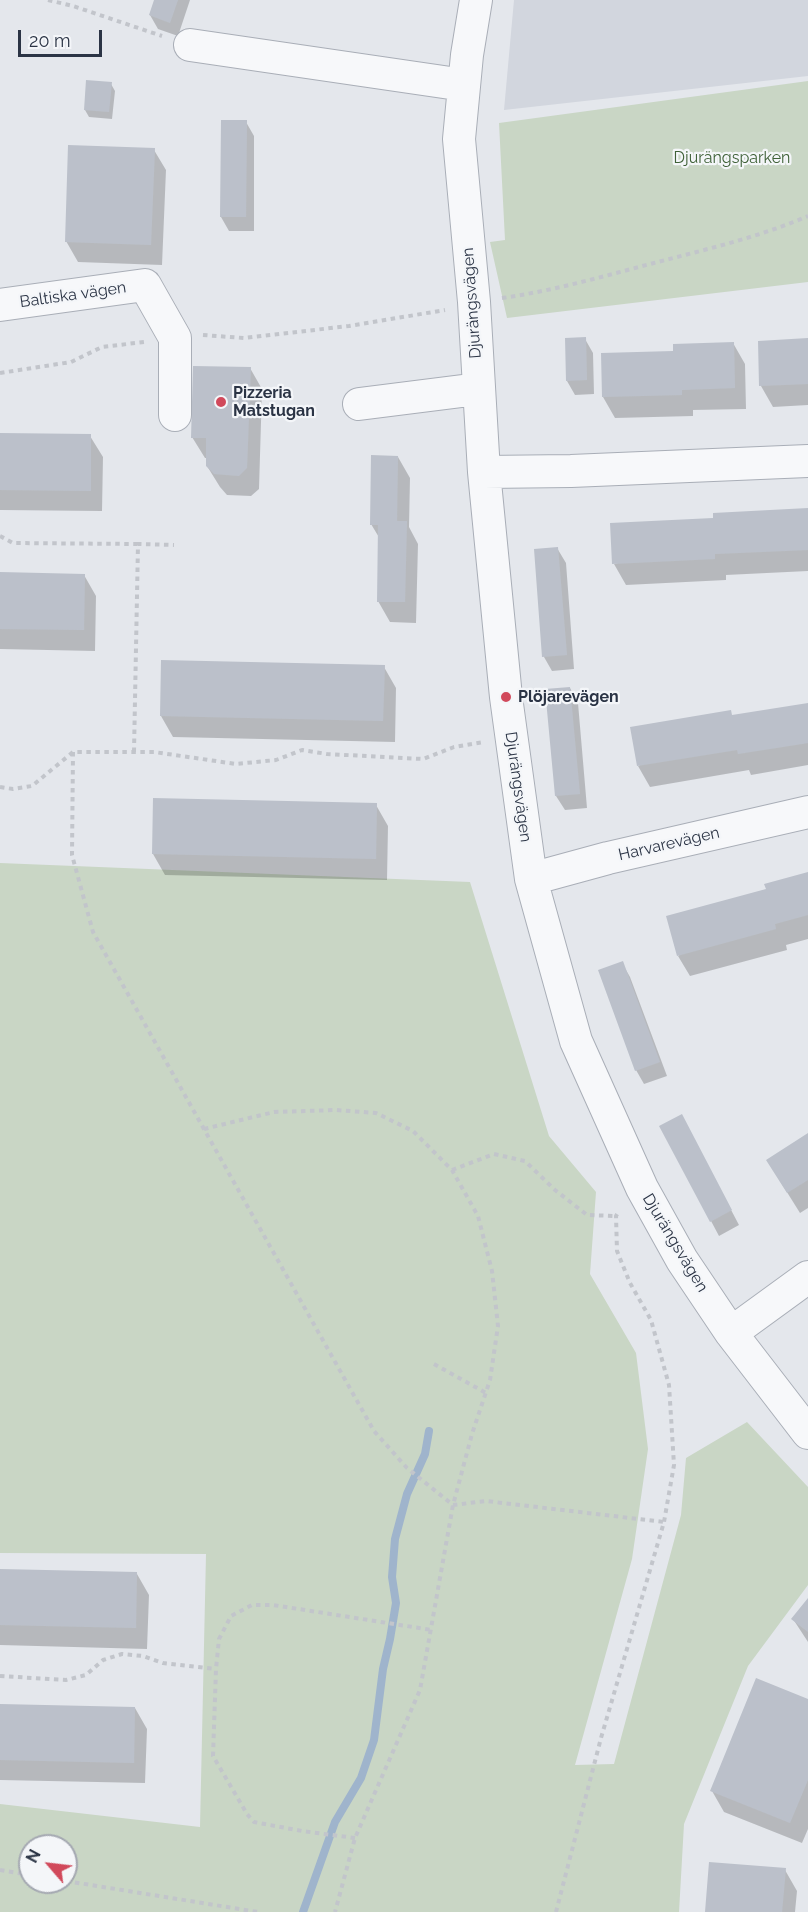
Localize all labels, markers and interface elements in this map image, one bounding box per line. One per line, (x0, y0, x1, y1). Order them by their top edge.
scale bar (21, 18, 105, 56)
text: 20 m (29, 30, 71, 51)
park label: Djurängsparken (674, 148, 790, 168)
street label: Djurängsvägen (459, 247, 485, 359)
street label: Baltiska vägen (19, 278, 127, 312)
place label: Pizzeria Matstugan (233, 383, 315, 421)
marker: Pizzeria Matstugan (214, 395, 228, 409)
place label: Plöjarevägen (518, 687, 619, 707)
marker: Plöjarevägen (499, 690, 513, 704)
street label: Djurängsvägen (501, 731, 535, 843)
street label: Harvarevägen (617, 823, 721, 865)
street label: Djurängsvägen (638, 1190, 712, 1296)
north arrow (18, 1834, 78, 1894)
text: N (22, 1846, 45, 1866)

